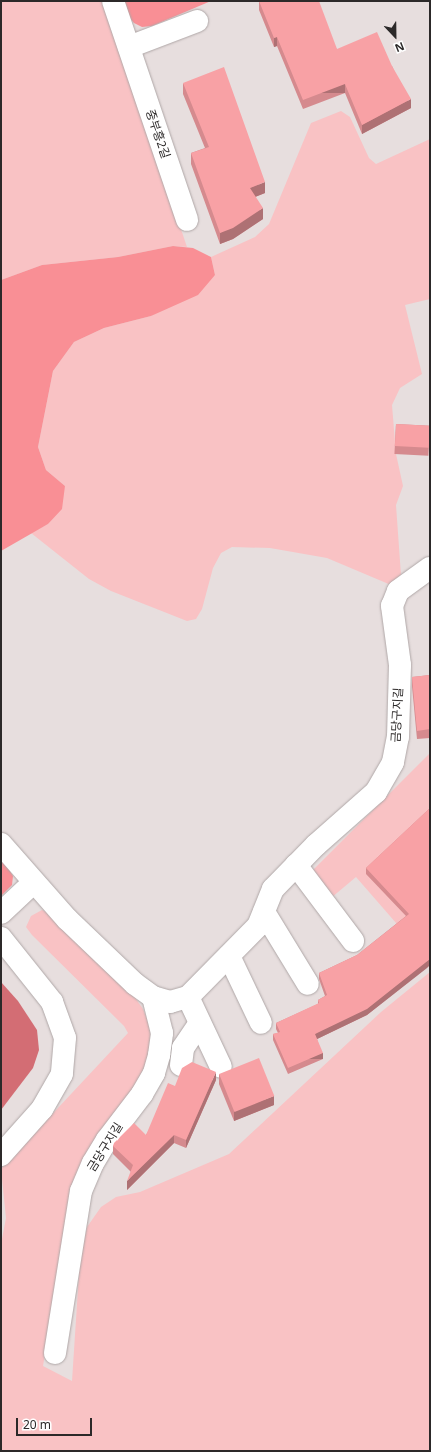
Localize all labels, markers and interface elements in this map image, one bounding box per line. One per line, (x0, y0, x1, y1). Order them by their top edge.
north arrow (375, 16, 415, 56)
text: N (393, 39, 407, 56)
street label: 중부흥2길 (143, 108, 173, 160)
street label: 금당구지길 (388, 687, 406, 743)
street label: 금당구지길 (84, 1120, 126, 1174)
scale bar (18, 1410, 94, 1436)
text: 20 m (23, 1416, 51, 1433)

